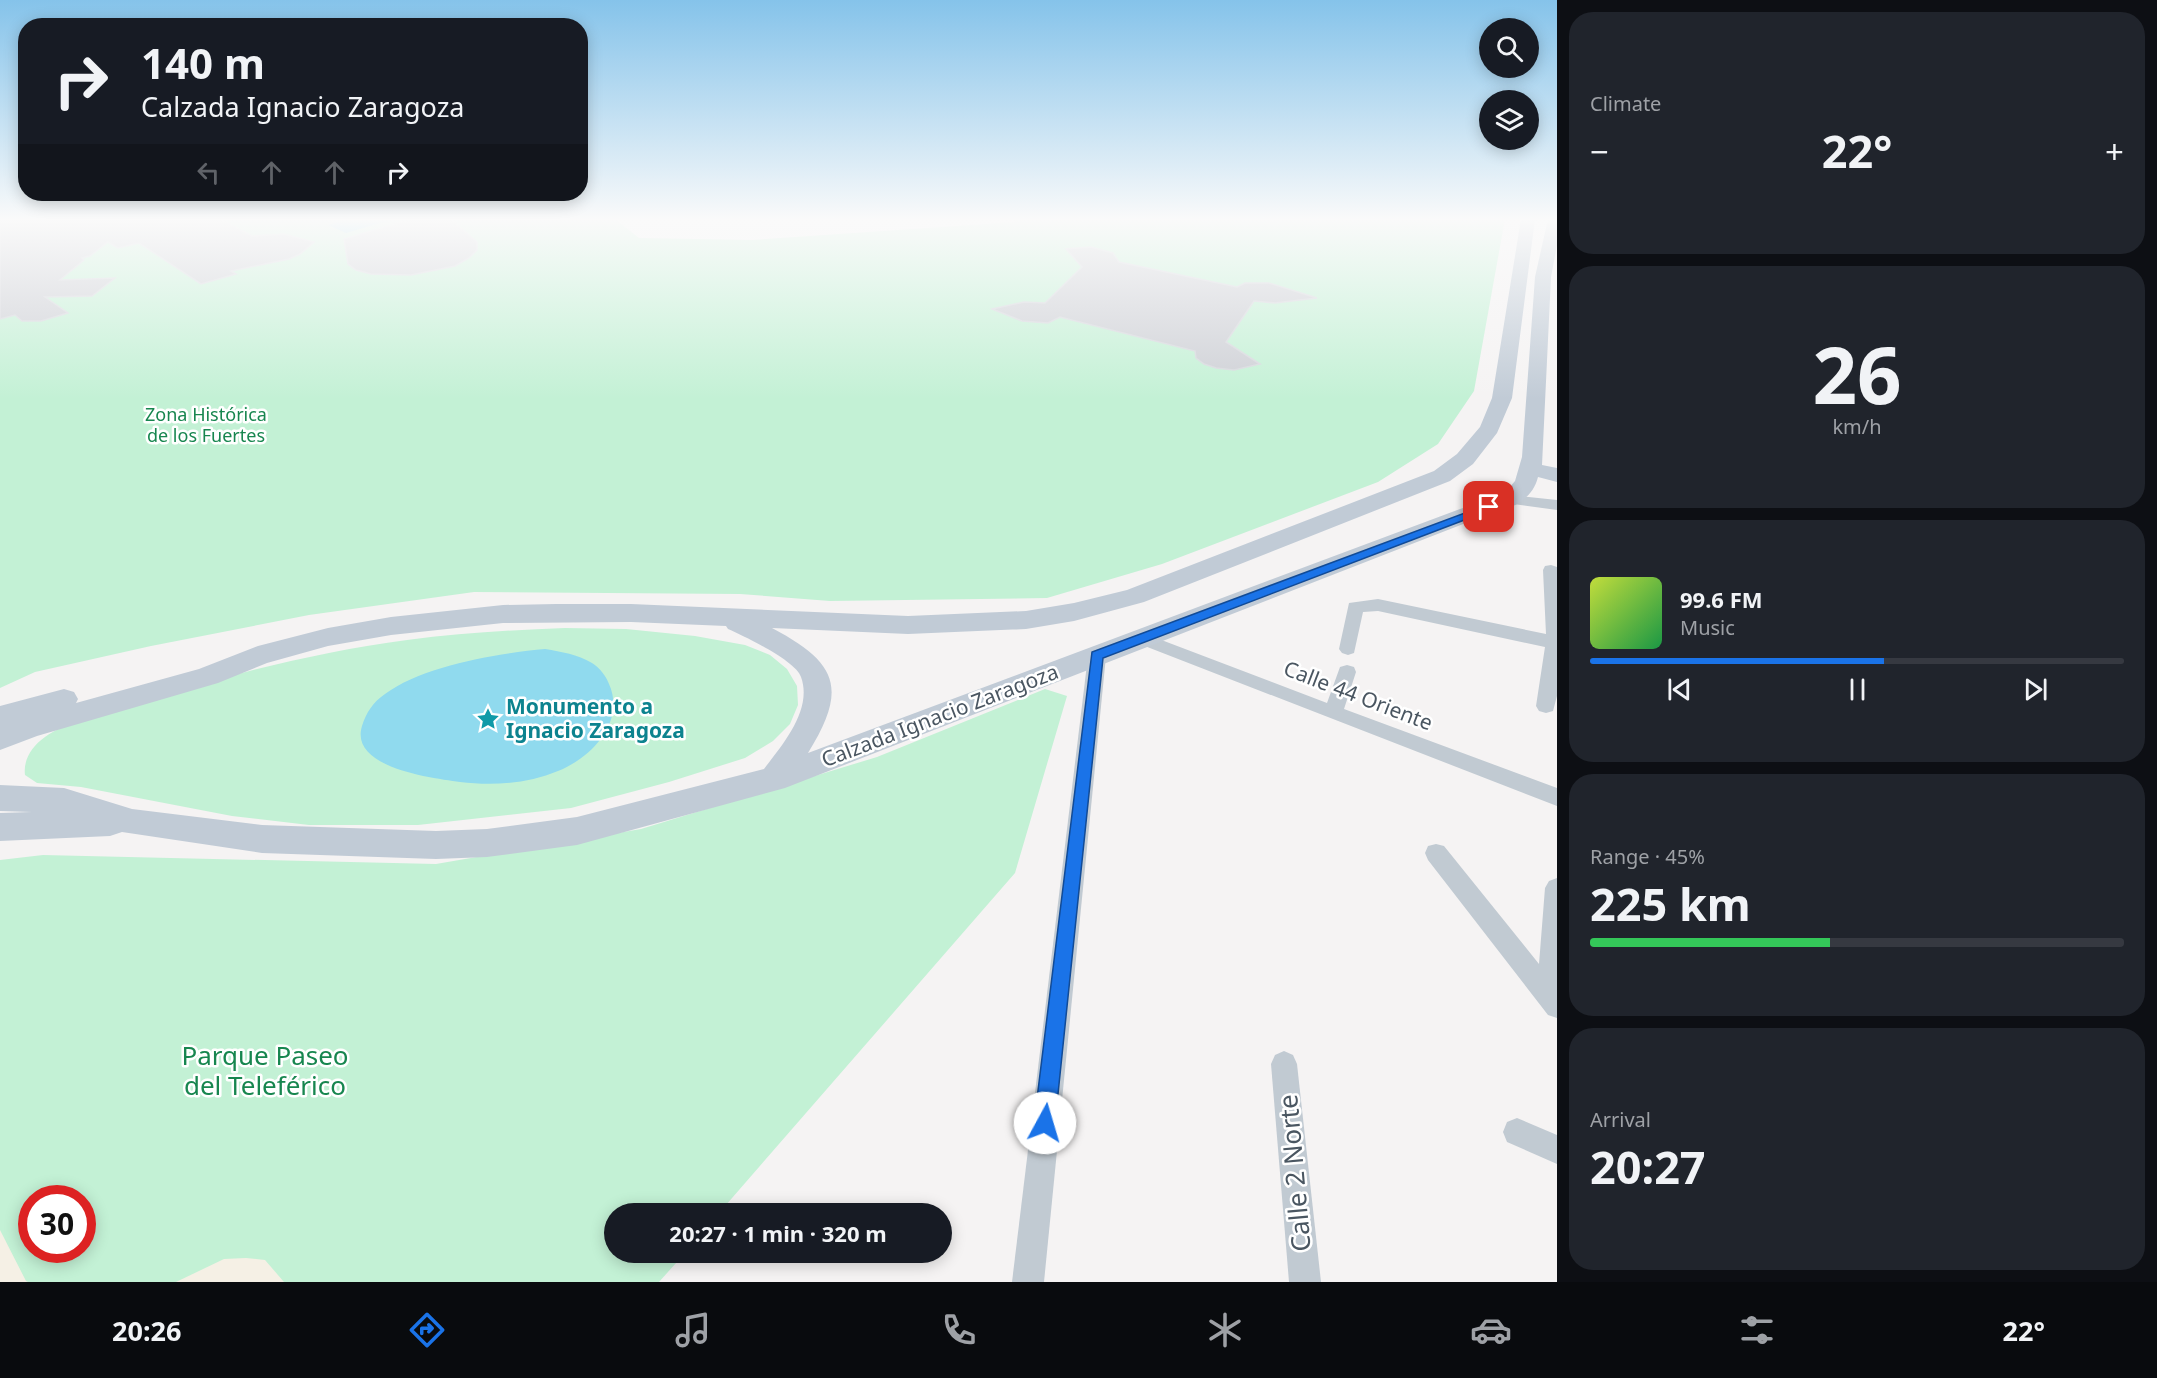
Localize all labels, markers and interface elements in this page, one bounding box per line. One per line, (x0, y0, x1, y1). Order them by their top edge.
map controls (1479, 18, 1539, 150)
button: search (1479, 18, 1539, 78)
text: 140 m (141, 34, 265, 91)
icon: right (42, 42, 120, 120)
text: Calzada Ignacio Zaragoza (141, 88, 465, 125)
button: layers (1479, 90, 1539, 150)
text: Climate (1590, 90, 1661, 117)
text: 22° (1822, 120, 1892, 181)
text: − (1590, 129, 1609, 174)
text: + (2105, 129, 2124, 174)
icon: left (192, 156, 225, 189)
icon: ahead (255, 156, 288, 189)
icon: ahead (318, 156, 351, 189)
icon: right (381, 156, 414, 189)
text: 26 (1812, 321, 1902, 427)
park label: Zona Histórica de los Fuertes (145, 402, 267, 447)
text: km/h (1832, 413, 1882, 440)
pin (1463, 481, 1514, 532)
icon: arrive (1472, 490, 1505, 523)
text: 99.6 FM (1680, 584, 1762, 614)
text: Music (1680, 614, 1735, 641)
street label: Calle 44 Oriente (1280, 654, 1437, 736)
street label: Calzada Ignacio Zaragoza (817, 657, 1062, 773)
icon: previous (1663, 673, 1696, 706)
icon: pause (1841, 673, 1874, 706)
icon: next (2019, 673, 2052, 706)
place label: Monumento a Ignacio Zaragoza (506, 692, 685, 744)
place icon: Monumento a Ignacio Zaragoza (475, 706, 501, 732)
text: Range · 45% (1590, 843, 1705, 870)
text: 225 km (1590, 873, 1751, 934)
park label: Parque Paseo del Teleférico (181, 1037, 349, 1103)
position arrow (1013, 1091, 1077, 1155)
street label: Calle 2 Norte (1269, 1093, 1319, 1253)
text: Arrival (1590, 1106, 1651, 1133)
text: 20:27 (1590, 1136, 1706, 1197)
speed limit sign: 30 (18, 1185, 96, 1263)
text: 20:27 · 1 min · 320 m (669, 1218, 887, 1248)
icon: directions (406, 1309, 448, 1351)
icon: music (672, 1309, 714, 1351)
icon: phone (938, 1309, 980, 1351)
icon: climate (1204, 1309, 1246, 1351)
icon: car (1470, 1309, 1512, 1351)
icon: filters (1736, 1309, 1778, 1351)
text: 20:26 (112, 1312, 181, 1349)
text: 22° (2003, 1312, 2045, 1349)

